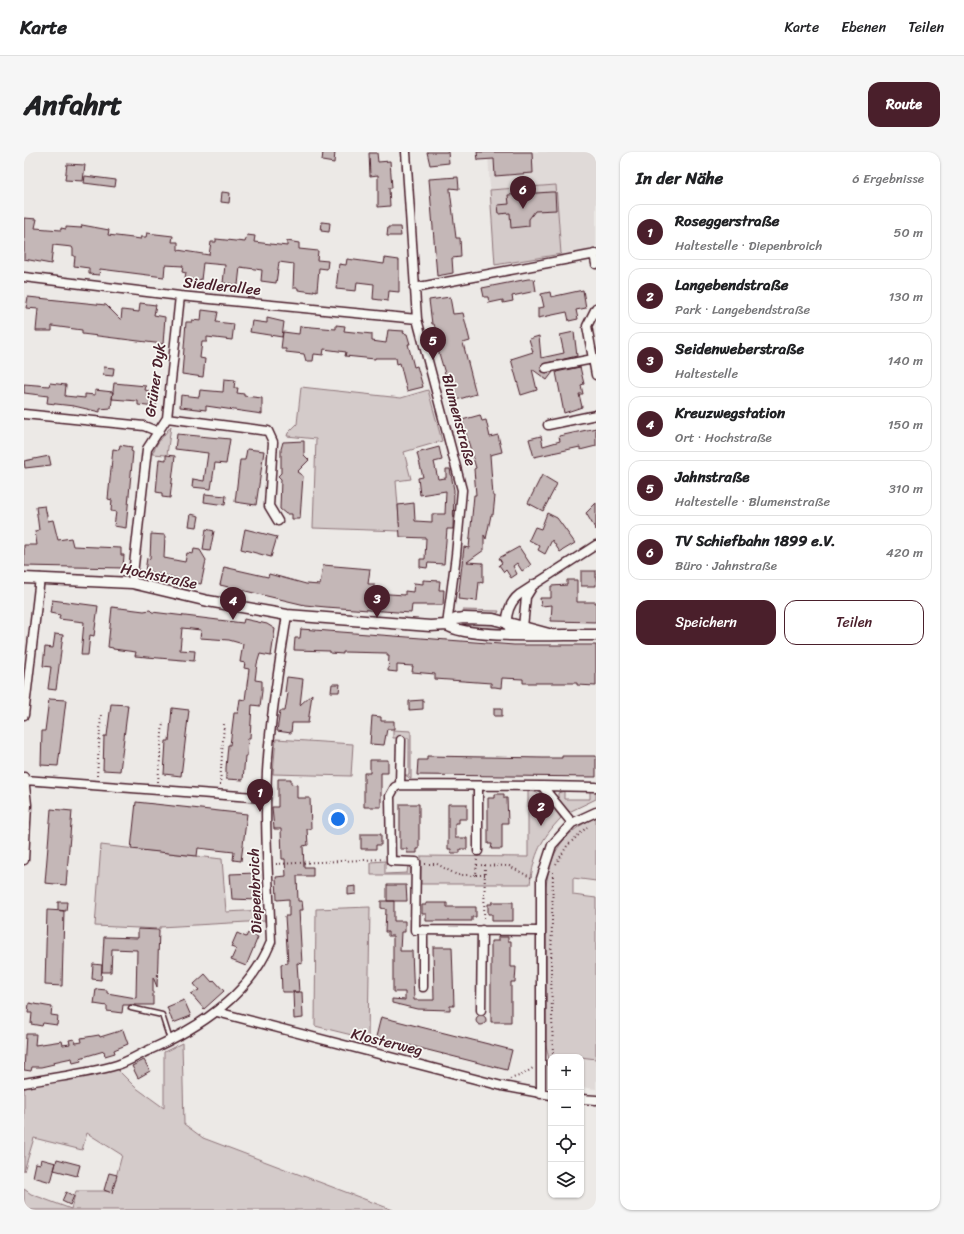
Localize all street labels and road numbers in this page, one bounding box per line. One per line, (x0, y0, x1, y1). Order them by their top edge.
street label: Siedlerallee (182, 269, 262, 303)
street label: Grüner Dyk (137, 341, 173, 419)
street label: Blumenstraße (434, 371, 484, 469)
street label: Hochstraße (118, 555, 200, 597)
street label: Diepenbroich (241, 848, 269, 934)
street label: Klosterweg (348, 1021, 426, 1063)

